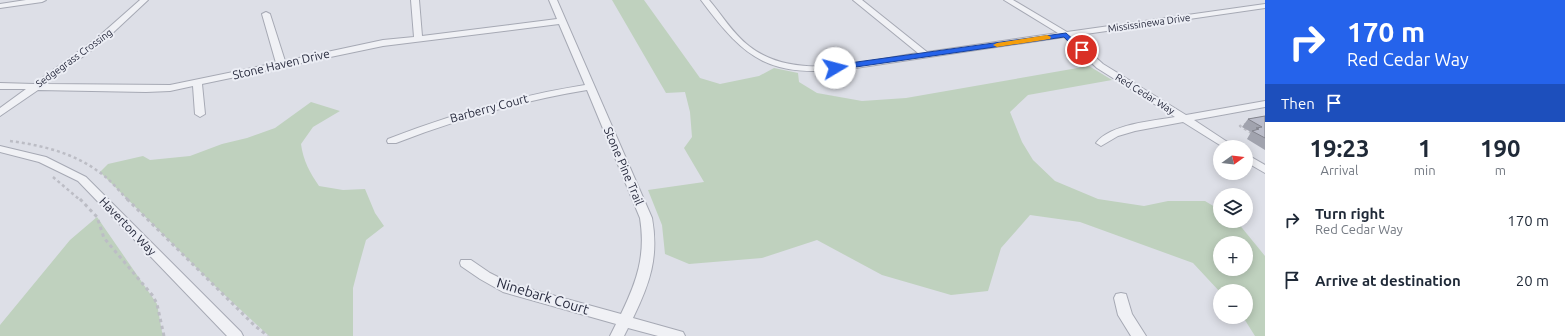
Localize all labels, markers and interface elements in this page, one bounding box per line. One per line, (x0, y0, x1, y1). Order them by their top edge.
street label: Mississinewa Drive (1107, 12, 1191, 34)
icon: right (1281, 16, 1333, 68)
text: 170 m (1347, 16, 1425, 47)
street label: Sedgegrass Crossing (34, 27, 114, 89)
pin (1065, 33, 1099, 67)
icon: arrive (1071, 39, 1093, 61)
street label: Stone Haven Drive (231, 47, 331, 81)
position arrow (814, 47, 856, 89)
text: Red Cedar Way (1347, 49, 1469, 69)
street label: Red Cedar Way (1113, 71, 1177, 117)
street label: Barberry Court (449, 91, 530, 125)
icon: arrive (1323, 92, 1345, 114)
text: Then (1281, 95, 1315, 112)
street label: Stone Pine Trail (602, 125, 646, 207)
text: 19:23 (1309, 135, 1369, 162)
text: 1 (1418, 135, 1431, 162)
text: 190 (1480, 135, 1521, 162)
north arrow (1213, 140, 1253, 180)
map controls (1213, 140, 1253, 324)
text: Arrival (1320, 163, 1358, 177)
text: min (1414, 163, 1436, 177)
text: m (1495, 163, 1506, 177)
button: layers (1213, 188, 1253, 228)
street label: Haverton Way (97, 194, 159, 258)
text: Turn right (1315, 205, 1385, 222)
icon: right (1281, 209, 1303, 231)
text: 170 m (1507, 212, 1549, 229)
text: Red Cedar Way (1315, 222, 1403, 236)
button: + (1213, 236, 1253, 276)
icon: arrive (1281, 269, 1303, 291)
text: Arrive at destination (1315, 272, 1461, 289)
text: 20 m (1516, 272, 1549, 289)
street label: Ninebark Court (495, 274, 592, 318)
button: − (1213, 284, 1253, 324)

